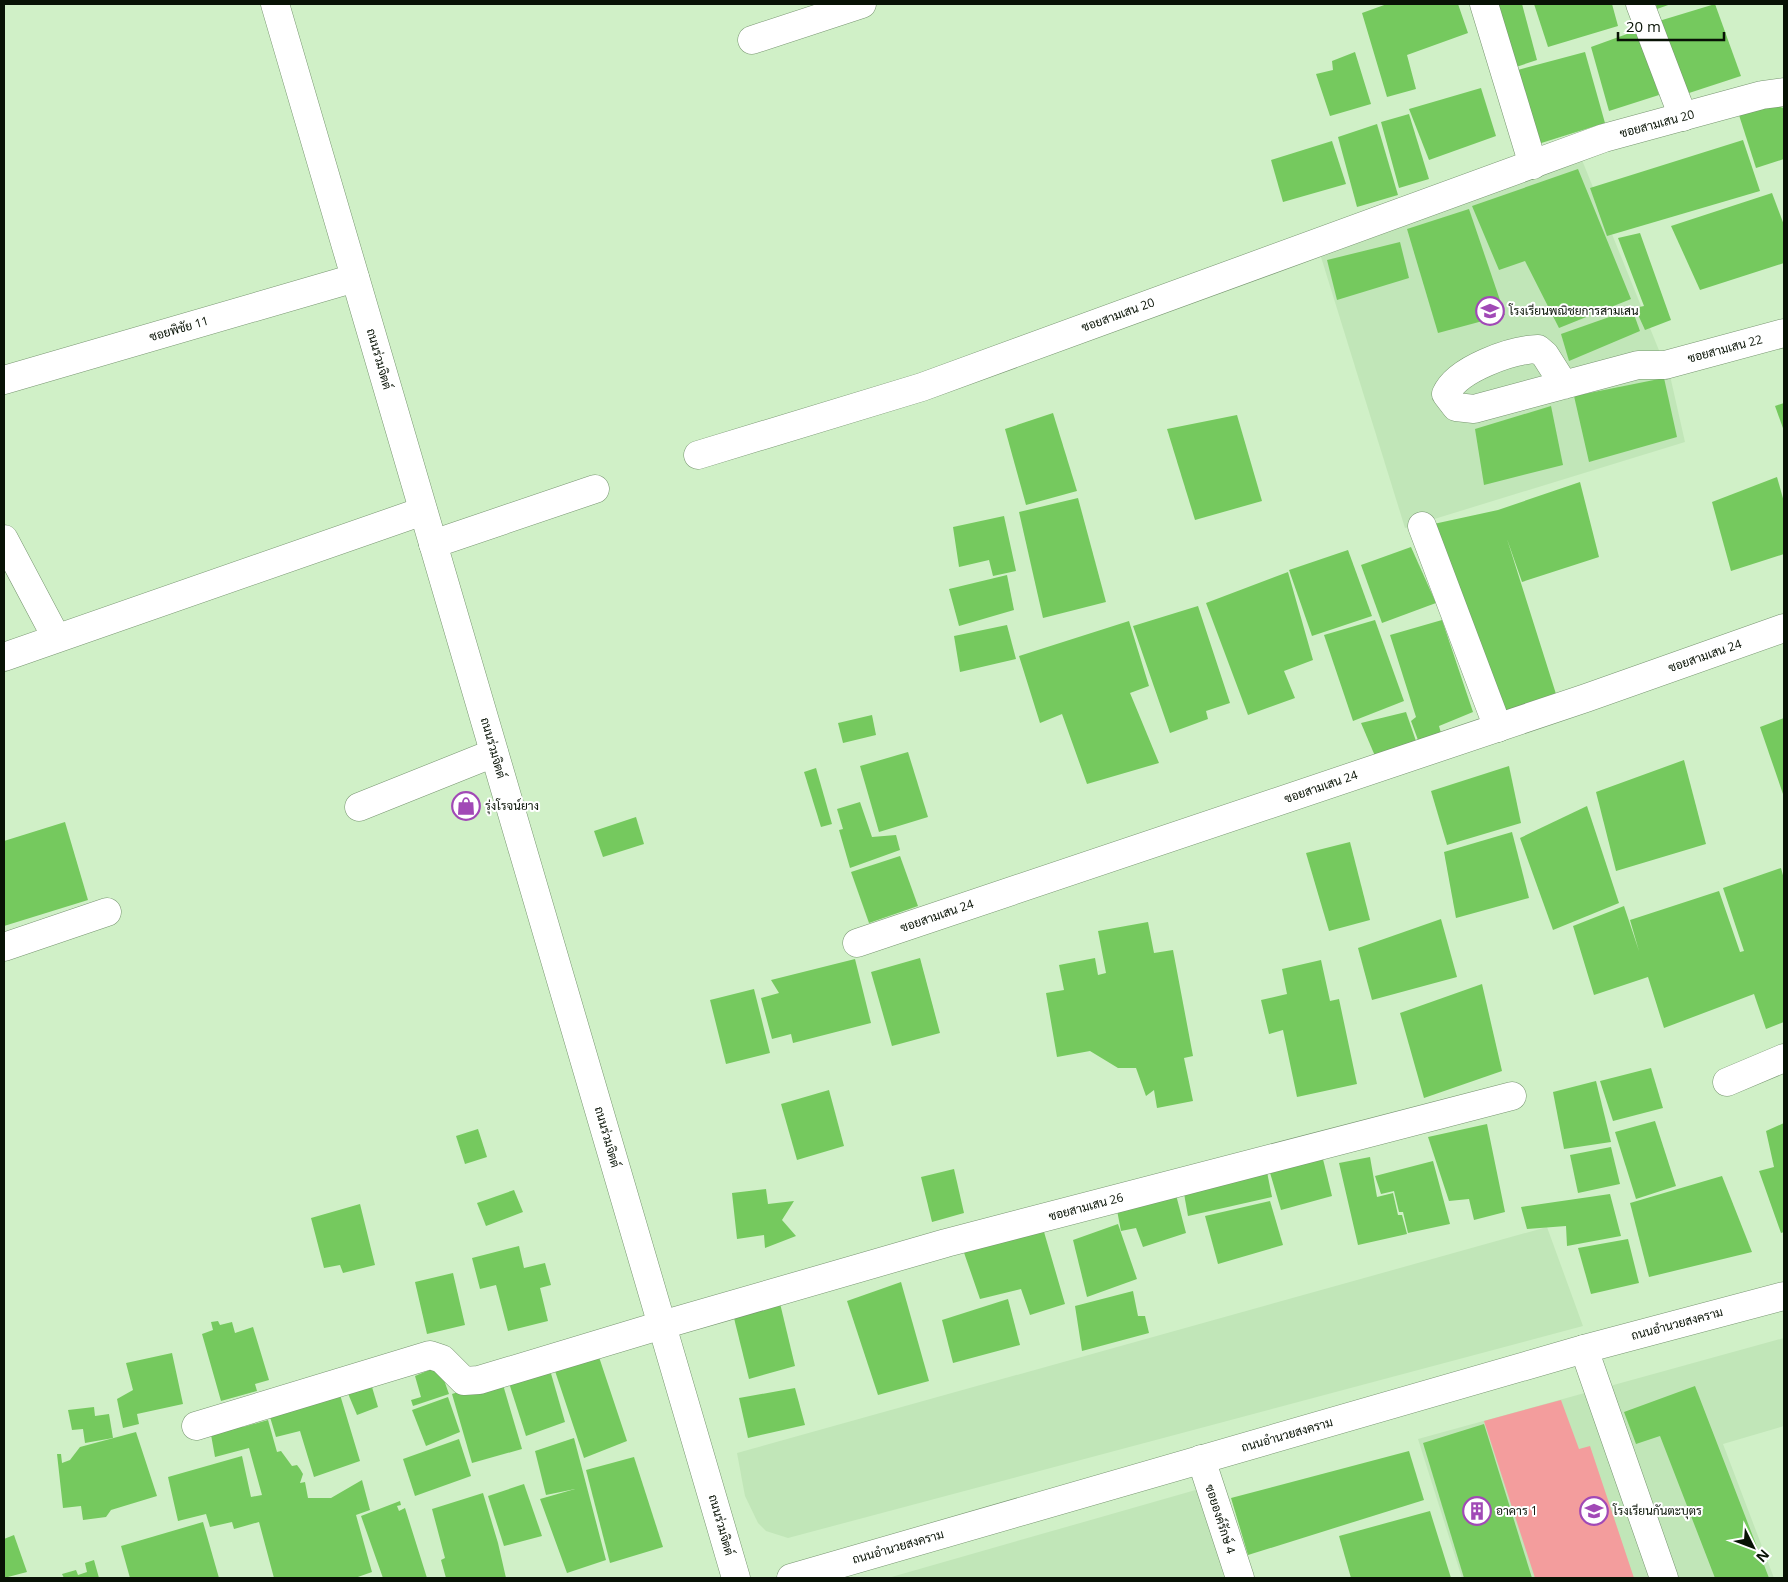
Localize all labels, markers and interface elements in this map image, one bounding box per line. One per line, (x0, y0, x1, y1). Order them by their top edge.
scale bar (1618, 10, 1724, 42)
text: 20 m (1626, 16, 1661, 36)
street label: ซอยสามเสน 20 (1618, 105, 1696, 142)
street label: ซอยสามเสน 20 (1079, 293, 1157, 336)
school or university icon: โรงเรียนพณิชยการสามเสน (1475, 296, 1505, 326)
place label: โรงเรียนพณิชยการสามเสน (1508, 302, 1639, 319)
street label: ซอยพิชัย 11 (147, 312, 210, 345)
street label: ถนนร่วมจิตต์ (363, 326, 396, 391)
street label: ซอยสามเสน 22 (1686, 330, 1764, 367)
street label: ซอยสามเสน 24 (1666, 635, 1744, 676)
street label: ถนนร่วมจิตต์ (477, 715, 510, 780)
street label: ซอยสามเสน 24 (1282, 766, 1360, 807)
shop icon: รุ่งโรจน์ยาง (451, 791, 481, 821)
place label: รุ่งโรจน์ยาง (485, 797, 539, 815)
street label: ซอยสามเสน 24 (898, 895, 976, 936)
street label: ถนนร่วมจิตต์ (591, 1104, 624, 1169)
street label: ซอยสามเสน 26 (1047, 1188, 1125, 1225)
street label: ถนนอำนวยสงคราม (1629, 1303, 1725, 1344)
street label: ถนนอำนวยสงคราม (1239, 1413, 1335, 1456)
street label: ซอยองค์รักษ์ 4 (1201, 1482, 1240, 1556)
street label: ถนนร่วมจิตต์ (705, 1492, 738, 1557)
building icon: อาคาร 1 (1462, 1496, 1492, 1526)
school or university icon: โรงเรียนกันตะบุตร (1579, 1496, 1609, 1526)
place label: อาคาร 1 (1496, 1502, 1538, 1519)
place label: โรงเรียนกันตะบุตร (1612, 1502, 1702, 1520)
north arrow (1728, 1522, 1778, 1572)
street label: ถนนอำนวยสงคราม (850, 1525, 946, 1568)
text: N (1752, 1545, 1774, 1567)

